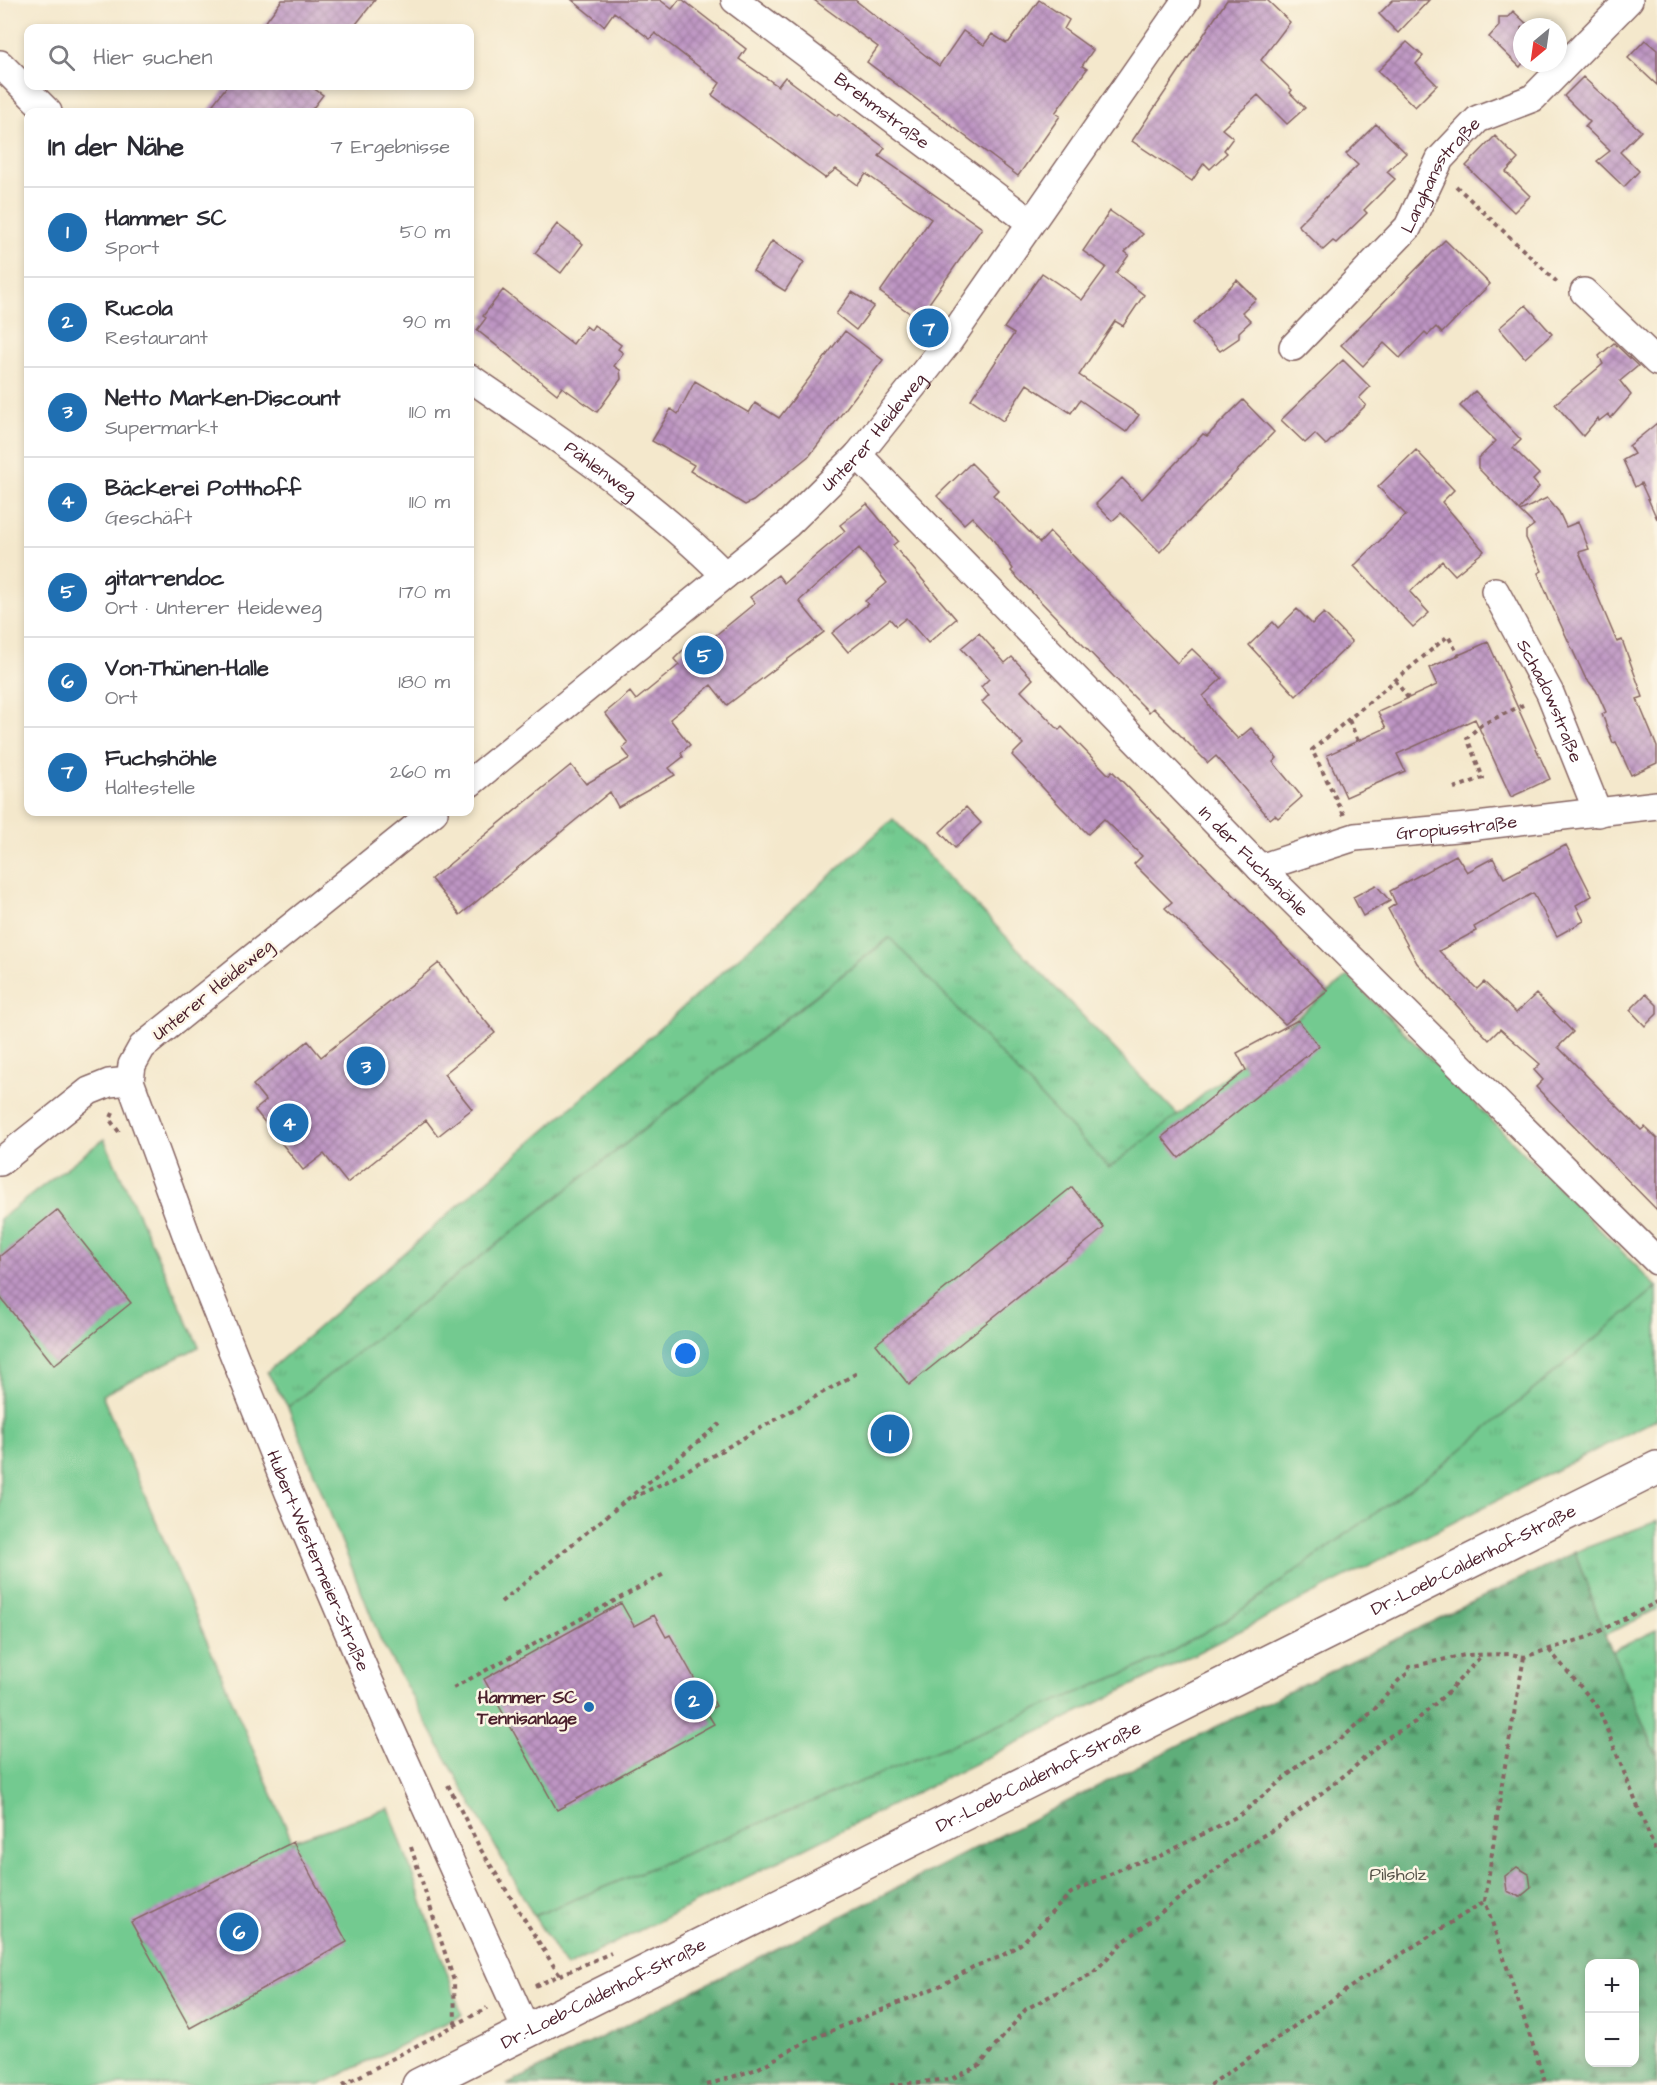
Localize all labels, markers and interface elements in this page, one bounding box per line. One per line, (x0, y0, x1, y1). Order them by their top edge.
north arrow (1513, 18, 1567, 72)
search box (24, 24, 474, 90)
icon: search (45, 41, 78, 74)
text: Hier suchen (93, 42, 212, 73)
street label: Brehmstraße (829, 67, 935, 155)
street label: Langhansstraße (1394, 111, 1486, 237)
text: In der Nähe (48, 129, 184, 165)
text: 7 Ergebnisse (331, 133, 450, 161)
text: Hammer SC (105, 203, 226, 234)
text: 1 (66, 218, 69, 246)
text: 50 m (400, 218, 450, 246)
text: Sport (105, 234, 159, 262)
text: Rucola (105, 293, 173, 324)
pin: 7 (910, 306, 948, 350)
text: 2 (62, 308, 73, 336)
text: 90 m (402, 308, 450, 336)
text: Restaurant (105, 324, 208, 352)
street label: Unterer Heideweg (816, 367, 932, 497)
text: Netto Marken-Discount (105, 383, 340, 414)
text: 3 (62, 398, 73, 426)
text: 110 m (409, 398, 450, 426)
text: Supermarkt (105, 414, 218, 442)
street label: Pählenweg (559, 435, 642, 506)
text: Bäckerei Potthoff (105, 473, 301, 504)
text: 4 (61, 488, 74, 516)
text: 110 m (409, 488, 450, 516)
text: Geschäft (105, 504, 192, 532)
text: gitarrendoc (105, 563, 225, 594)
text: 5 (60, 578, 75, 606)
text: 170 m (399, 578, 450, 606)
text: Ort · Unterer Heideweg (105, 594, 322, 622)
pin: 5 (684, 632, 724, 678)
street label: Schadowstraße (1511, 635, 1589, 766)
text: Von-Thünen-Halle (105, 653, 269, 684)
text: 6 (61, 668, 74, 696)
text: 180 m (398, 668, 450, 696)
text: Ort (105, 684, 138, 712)
text: Fuchshöhle (105, 743, 217, 774)
text: 7 (61, 758, 74, 786)
text: 260 m (390, 758, 450, 786)
text: Haltestelle (105, 774, 195, 802)
street label: In der Fuchshöhle (1193, 800, 1314, 922)
street label: Gropiusstraße (1395, 809, 1519, 846)
street label: Unterer Heideweg (147, 933, 279, 1047)
pin: 3 (346, 1044, 386, 1088)
pin: 4 (270, 1100, 308, 1146)
your location (671, 1339, 700, 1368)
pin: 1 (870, 1412, 910, 1456)
street label: Hubert-Westermeier-Straße (261, 1447, 376, 1675)
street label: Dr.-Loeb-Caldenhof-Straße (1366, 1498, 1580, 1621)
pin: 2 (674, 1678, 714, 1722)
place label: Hammer SC Tennisanlage (476, 1685, 577, 1732)
marker: Hammer SC Tennisanlage (582, 1700, 596, 1714)
street label: Dr.-Loeb-Caldenhof-Straße (931, 1715, 1145, 1838)
park label: Pilsholz (1370, 1862, 1427, 1887)
pin: 6 (220, 1910, 258, 1954)
street label: Dr.-Loeb-Caldenhof-Straße (496, 1931, 710, 2055)
map controls (1585, 1959, 1639, 2067)
button: + (1585, 1959, 1639, 2013)
button: − (1585, 2013, 1639, 2067)

